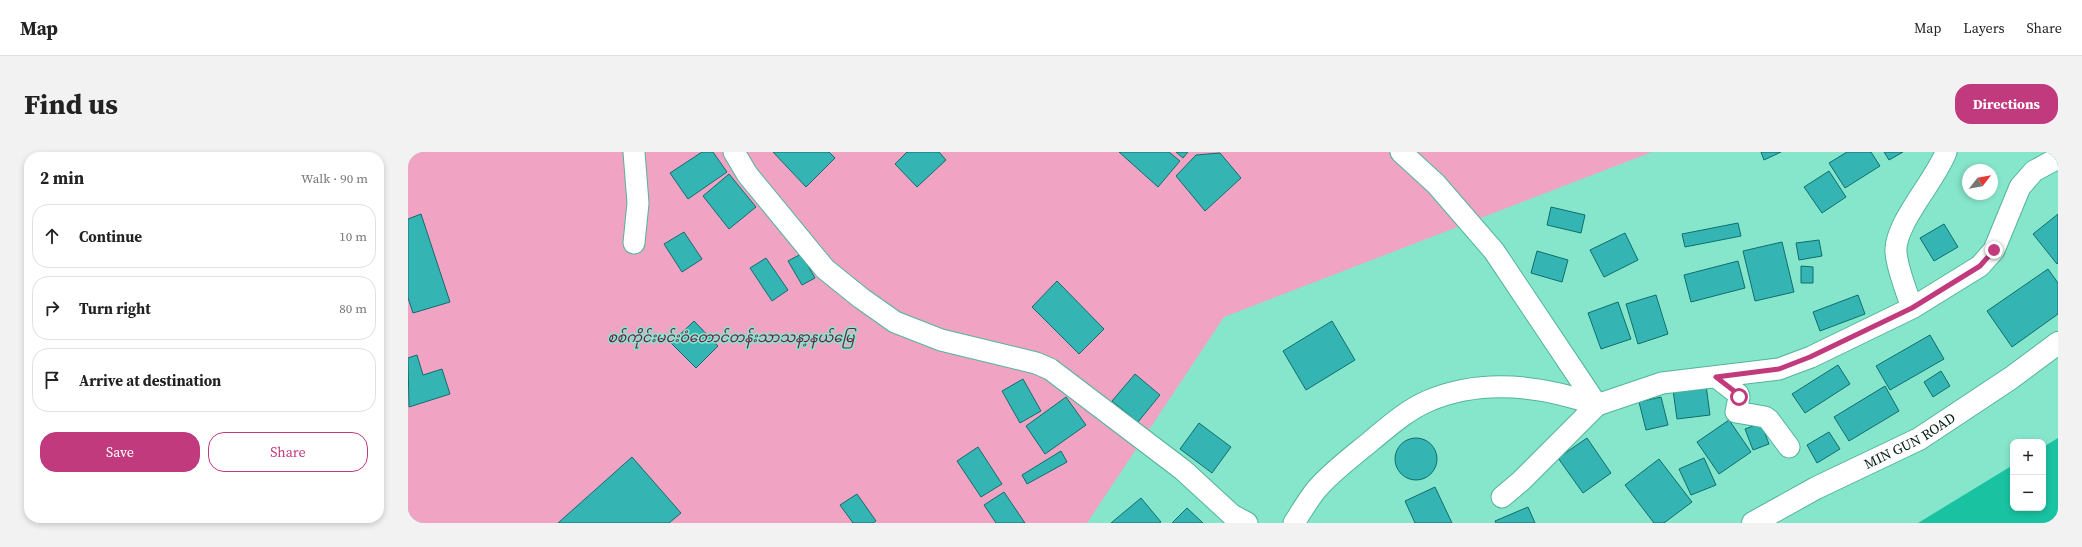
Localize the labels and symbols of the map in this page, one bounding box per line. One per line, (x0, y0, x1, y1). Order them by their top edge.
north arrow (1962, 164, 1998, 200)
route end (1985, 241, 2003, 259)
park label: စစ်ကိုင်းမင်းဝံတောင်တန်းသာသနာ့နယ်မြေ (607, 327, 857, 349)
route start (1730, 388, 1748, 406)
street label: MIN GUN ROAD (1861, 408, 1959, 474)

